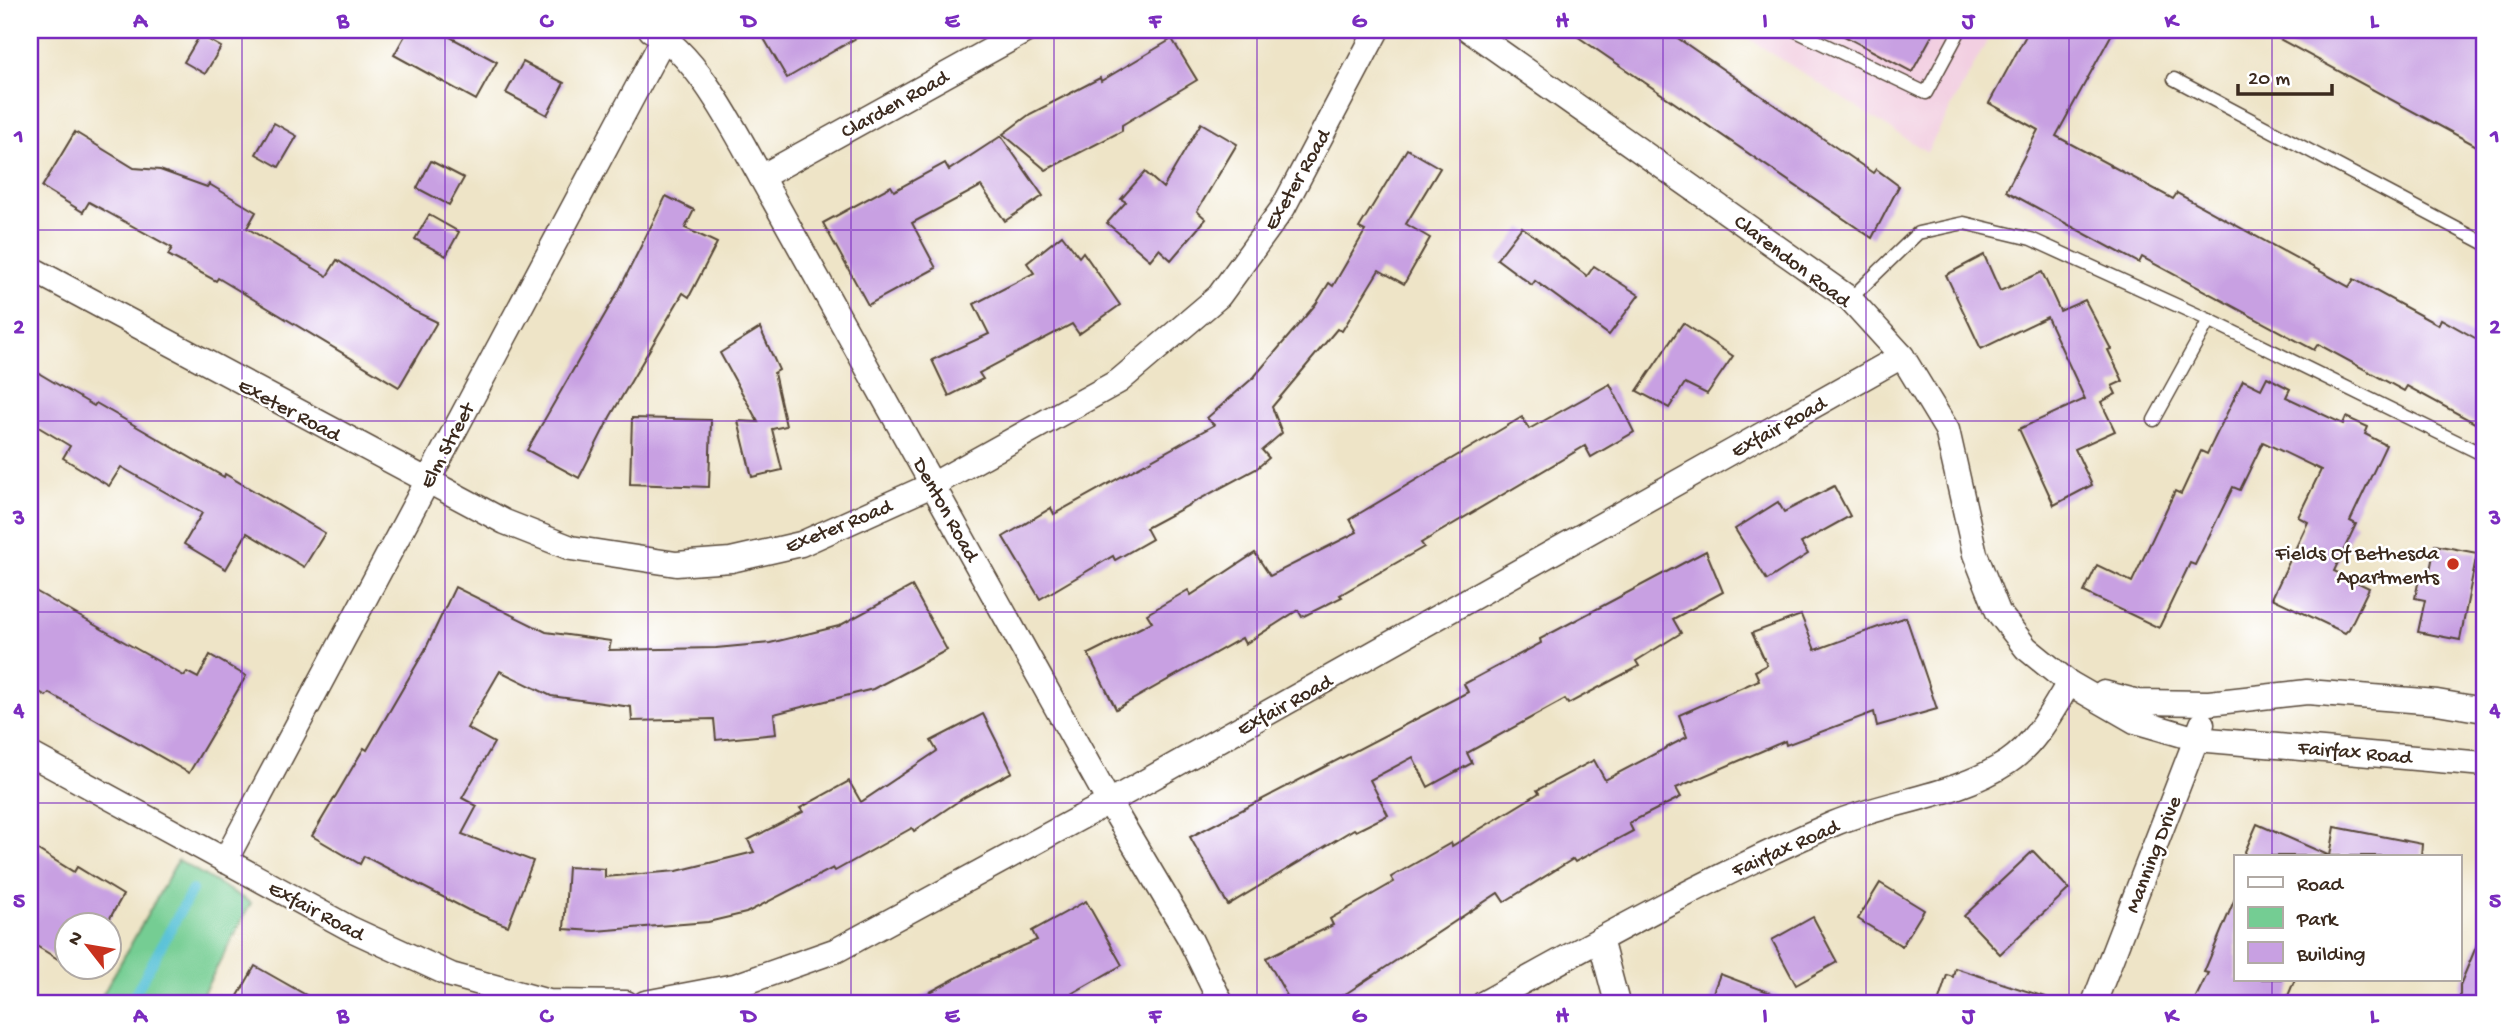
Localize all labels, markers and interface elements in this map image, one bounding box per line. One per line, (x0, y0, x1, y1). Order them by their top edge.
text: A (132, 9, 148, 36)
text: B (336, 9, 350, 36)
text: C (540, 9, 555, 36)
text: D (740, 9, 758, 36)
text: E (945, 9, 961, 36)
text: F (1148, 9, 1163, 36)
text: G (1352, 9, 1368, 36)
text: H (1555, 9, 1569, 36)
text: I (1762, 9, 1768, 36)
text: J (1961, 9, 1976, 36)
text: K (2164, 9, 2181, 36)
text: L (2370, 9, 2380, 36)
scale bar (2238, 52, 2332, 96)
street label: Clarden Road (838, 65, 955, 146)
text: 20 m (2248, 68, 2290, 93)
text: 1 (13, 124, 24, 151)
street label: Exeter Road (1260, 124, 1339, 236)
text: 1 (2489, 124, 2500, 151)
street label: Clarendon Road (1727, 211, 1856, 316)
text: 2 (13, 315, 25, 342)
text: 2 (2489, 315, 2501, 342)
street label: Exeter Road (233, 375, 345, 450)
street label: Exfair Road (1728, 392, 1833, 465)
street label: Elm Street (416, 397, 483, 494)
street label: Denton Road (904, 453, 984, 568)
street label: Exeter Road (782, 495, 898, 561)
text: 3 (12, 506, 25, 533)
text: 3 (2488, 506, 2501, 533)
place label: Fields Of Bethesda Apartments (2274, 543, 2440, 592)
marker: Fields Of Bethesda Apartments (2445, 556, 2461, 572)
street label: Exfair Road (1234, 670, 1339, 743)
text: 4 (13, 698, 25, 725)
text: 4 (2489, 698, 2501, 725)
street label: Fairfax Road (2296, 737, 2414, 772)
street label: Manning Drive (2121, 792, 2189, 917)
street label: Fairfax Road (1728, 815, 1845, 885)
legend (2234, 855, 2462, 981)
text: Road (2297, 874, 2345, 899)
street label: Exfair Road (263, 877, 369, 950)
text: 5 (13, 889, 25, 916)
text: 5 (2489, 889, 2501, 916)
text: Park (2296, 909, 2340, 934)
north arrow (52, 911, 122, 981)
text: N (63, 928, 89, 950)
text: Building (2296, 944, 2366, 969)
text: A (132, 1004, 148, 1031)
text: B (336, 1004, 350, 1031)
text: C (540, 1004, 555, 1031)
text: D (740, 1004, 758, 1031)
text: E (945, 1004, 961, 1031)
text: F (1148, 1004, 1163, 1031)
text: G (1352, 1004, 1368, 1031)
text: H (1555, 1004, 1569, 1031)
text: I (1762, 1004, 1768, 1031)
text: J (1961, 1004, 1976, 1031)
text: K (2164, 1004, 2181, 1031)
text: L (2370, 1004, 2380, 1031)

